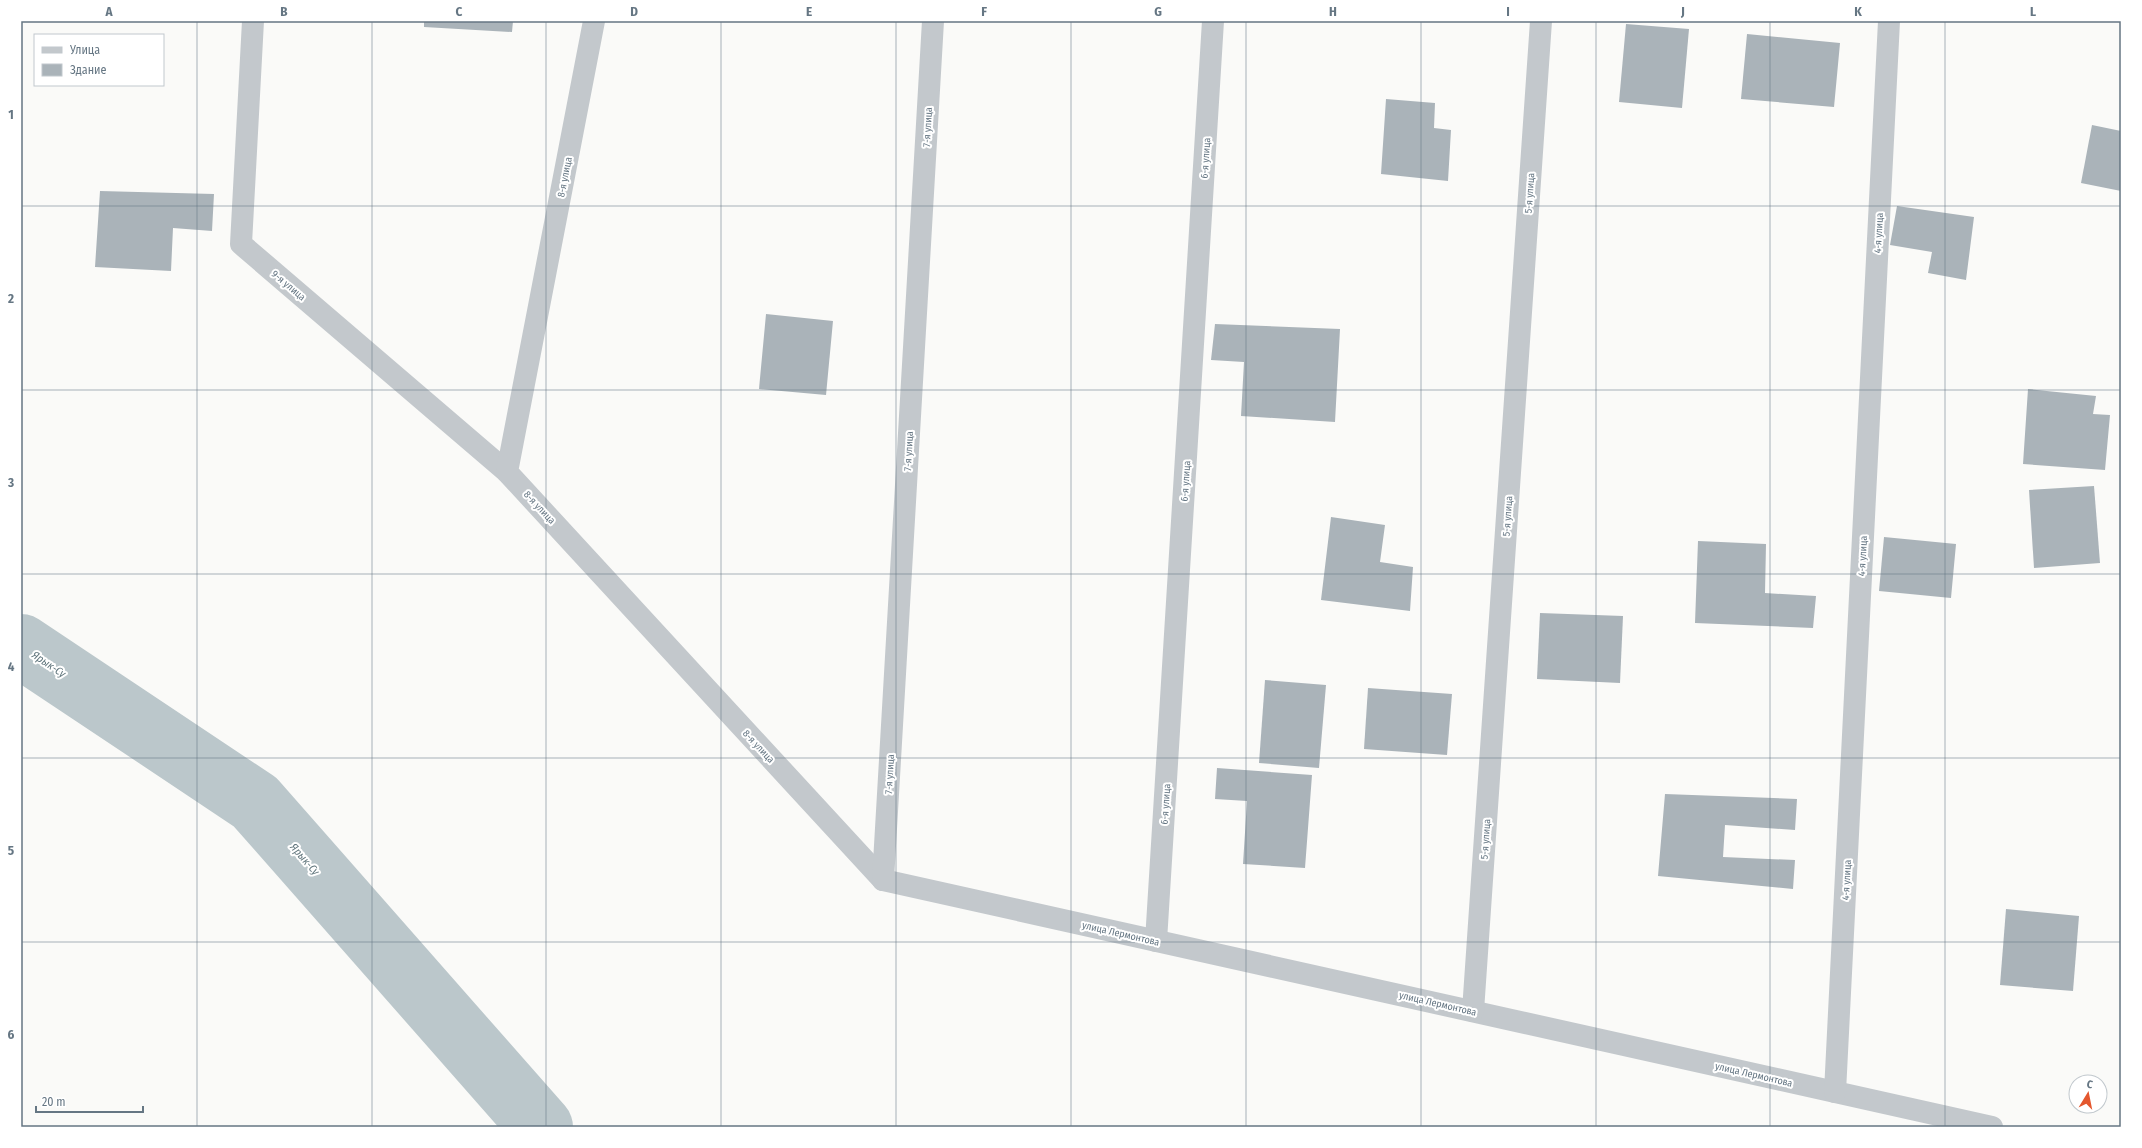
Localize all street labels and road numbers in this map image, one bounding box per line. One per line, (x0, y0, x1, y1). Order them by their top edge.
street label: 7-я улица (921, 107, 935, 147)
street label: 6-я улица (1199, 137, 1213, 179)
street label: 8-я улица (555, 156, 575, 198)
street label: 5-я улица (1523, 172, 1537, 214)
street label: 4-я улица (1872, 212, 1886, 254)
street label: 9-я улица (269, 268, 308, 304)
street label: 7-я улица (902, 431, 916, 471)
street label: 6-я улица (1179, 460, 1193, 502)
street label: 8-я улица (521, 489, 558, 527)
street label: 5-я улица (1501, 495, 1515, 537)
street label: 4-я улица (1856, 535, 1870, 577)
street label: 8-я улица (740, 728, 777, 766)
street label: 7-я улица (883, 754, 897, 794)
street label: 6-я улица (1159, 783, 1173, 825)
street label: 5-я улица (1479, 818, 1493, 860)
street label: 4-я улица (1840, 859, 1854, 901)
street label: улица Лермонтова (1081, 919, 1161, 949)
street label: улица Лермонтова (1398, 989, 1478, 1019)
street label: улица Лермонтова (1714, 1060, 1794, 1090)

